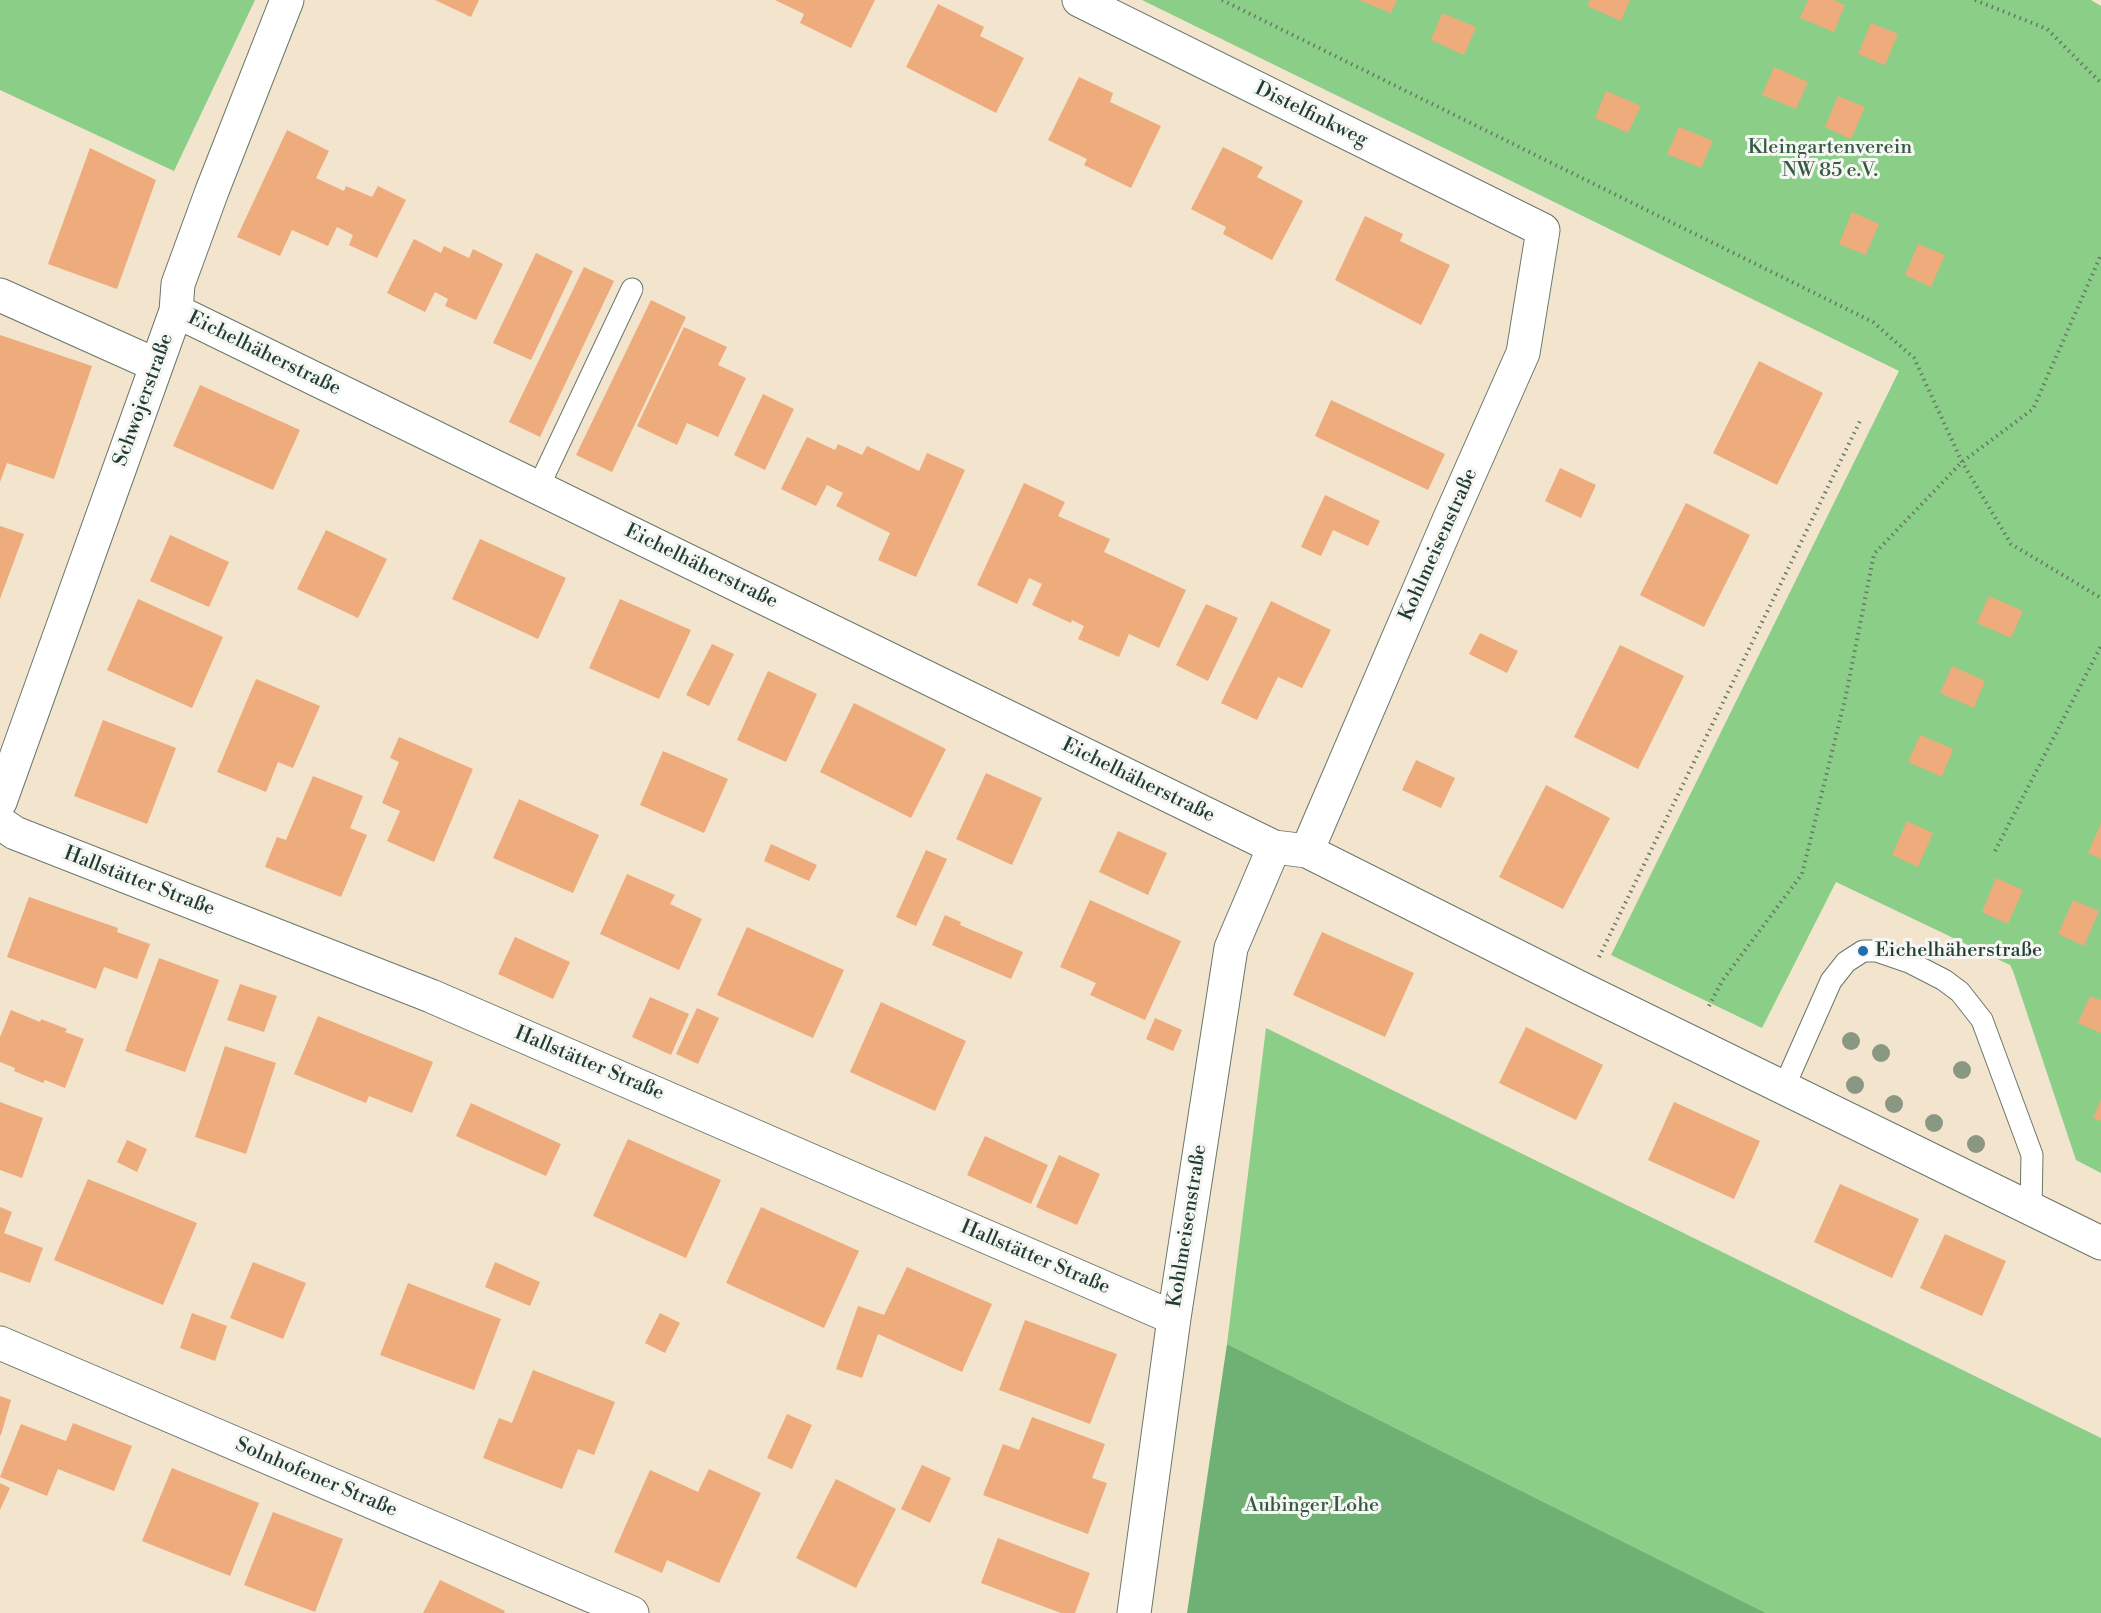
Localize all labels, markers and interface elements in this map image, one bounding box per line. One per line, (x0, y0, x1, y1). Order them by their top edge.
street label: Distelfinkweg (1251, 77, 1371, 153)
park label: Kleingartenverein NW 85 e.V. (1748, 136, 1912, 183)
street label: Eichelhäherstraße (184, 307, 344, 401)
street label: Schwojerstraße (109, 330, 179, 470)
street label: Kohlmeisenstraße (1395, 465, 1483, 625)
street label: Eichelhäherstraße (621, 520, 781, 614)
street label: Eichelhäherstraße (1058, 734, 1218, 828)
street label: Hallstätter Straße (60, 842, 218, 922)
place label: Eichelhäherstraße (1875, 939, 2042, 963)
marker: Eichelhäherstraße (1856, 944, 1870, 958)
street label: Hallstätter Straße (511, 1022, 667, 1106)
street label: Kohlmeisenstraße (1163, 1143, 1213, 1309)
street label: Hallstätter Straße (957, 1216, 1113, 1300)
street label: Solnhofener Straße (231, 1433, 401, 1523)
park label: Aubinger Lohe (1245, 1494, 1379, 1518)

